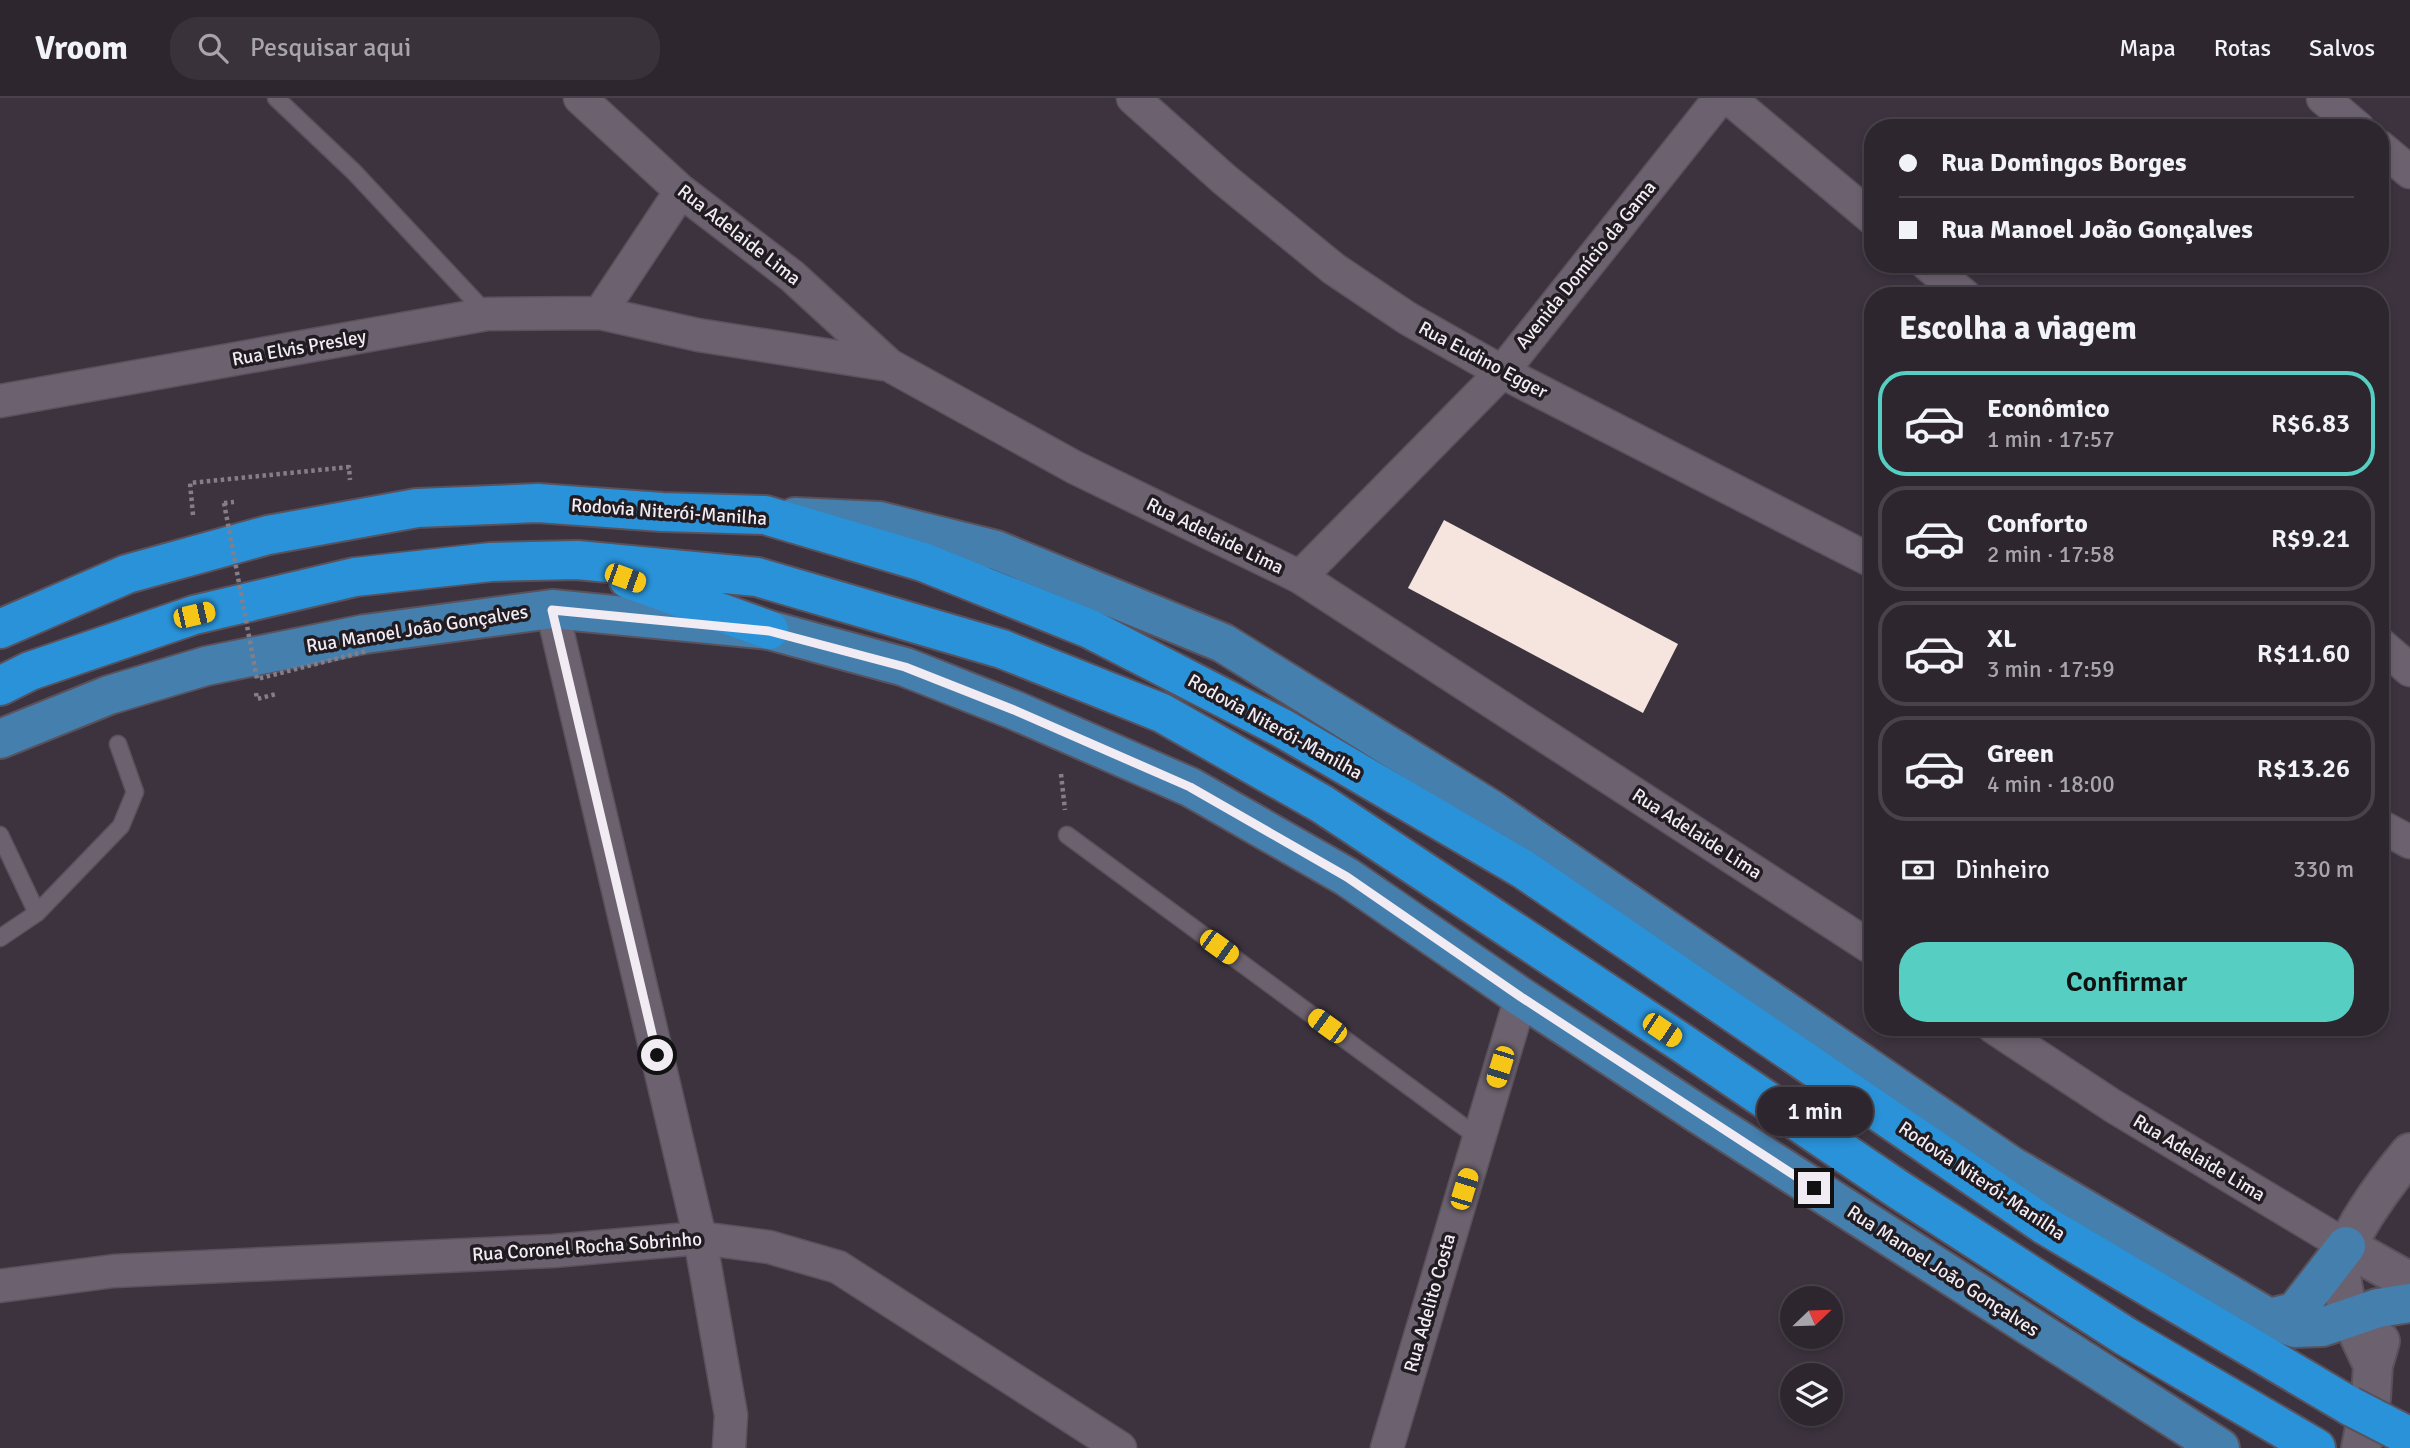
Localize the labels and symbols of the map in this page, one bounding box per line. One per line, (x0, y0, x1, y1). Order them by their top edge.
street label: Avenida Domício da Gama (1511, 176, 1661, 354)
street label: Rua Adelaide Lima (673, 179, 805, 291)
street label: Rua Eudino Egger (1414, 316, 1552, 404)
street label: Rua Elvis Presley (230, 324, 368, 372)
street label: Rua Adelaide Lima (1142, 492, 1288, 580)
street label: Rodovia Niterói-Manilha (570, 493, 768, 531)
car (602, 561, 649, 595)
car (172, 600, 217, 630)
street label: Rua Manoel João Gonçalves (304, 600, 530, 658)
street label: Rodovia Niterói-Manilha (1183, 669, 1367, 785)
street label: Rua Adelaide Lima (1628, 783, 1766, 885)
car (1196, 926, 1243, 968)
car (1304, 1005, 1351, 1047)
car (1639, 1010, 1686, 1050)
route start (641, 1039, 673, 1071)
car (1484, 1044, 1517, 1090)
callout: 1 min (1756, 1086, 1872, 1136)
street label: Rua Adelaide Lima (2129, 1109, 2269, 1207)
street label: Rodovia Niterói-Manilha (1894, 1116, 2070, 1246)
car (1448, 1166, 1481, 1212)
route end (1798, 1172, 1830, 1204)
street label: Rua Manoel João Gonçalves (1842, 1200, 2044, 1342)
street label: Rua Coronel Rocha Sobrinho (471, 1227, 703, 1267)
street label: Rua Adelito Costa (1399, 1231, 1461, 1375)
north arrow (1780, 1286, 1843, 1349)

